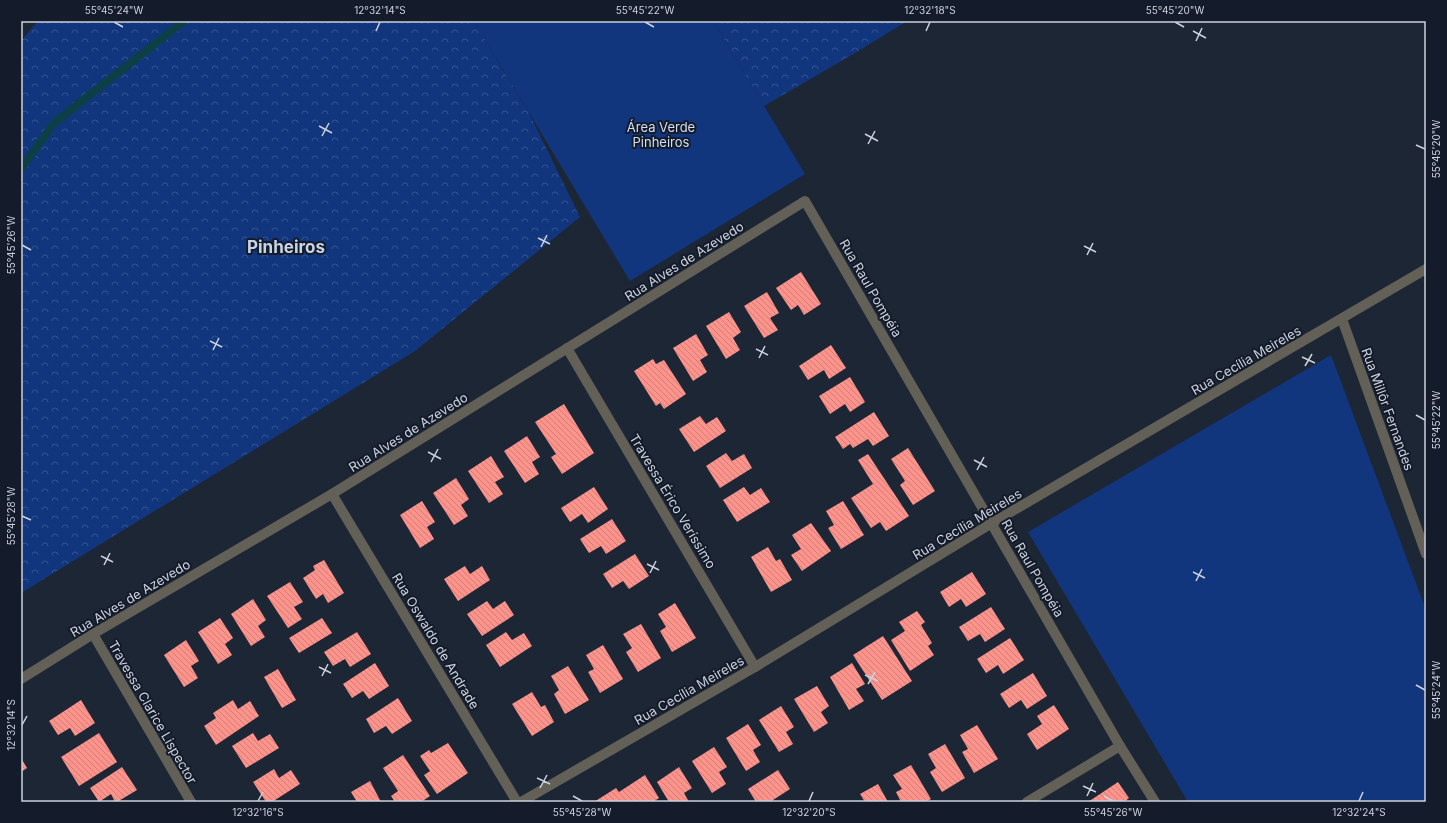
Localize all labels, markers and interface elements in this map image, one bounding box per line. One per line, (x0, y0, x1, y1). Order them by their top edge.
text: 55°45'24"W (85, 4, 143, 16)
text: 12°32'14"S (354, 4, 406, 16)
text: 55°45'22"W (616, 4, 674, 16)
text: 12°32'18"S (904, 4, 956, 16)
text: 55°45'20"W (1146, 4, 1205, 16)
park label: Área Verde Pinheiros (627, 119, 695, 150)
text: 55°45'20"W (1430, 119, 1442, 178)
text: 55°45'26"W (5, 216, 17, 274)
street label: Rua Alves de Azevedo (622, 218, 747, 304)
street label: Rua Raul Pompéia (836, 236, 906, 340)
district label: Pinheiros (247, 237, 325, 257)
street label: Rua Cecília Meireles (1188, 322, 1304, 398)
street label: Rua Millôr Fernandes (1358, 345, 1418, 473)
street label: Rua Alves de Azevedo (346, 389, 471, 475)
text: 55°45'22"W (1430, 391, 1442, 449)
street label: Travessa Érico Veríssimo (626, 431, 720, 571)
street label: Rua Cecília Meireles (910, 485, 1024, 563)
text: 55°45'28"W (5, 487, 17, 545)
street label: Rua Raul Pompéia (998, 516, 1068, 620)
street label: Rua Alves de Azevedo (67, 556, 193, 640)
street label: Rua Oswaldo de Andrade (389, 570, 483, 712)
street label: Travessa Clarice Lispector (105, 637, 201, 787)
street label: Rua Cecília Meireles (631, 652, 747, 728)
text: 55°45'24"W (1430, 661, 1442, 719)
text: 12°32'14"S (5, 699, 17, 751)
text: 12°32'16"S (232, 806, 284, 818)
text: 55°45'28"W (553, 806, 611, 818)
text: 12°32'20"S (782, 806, 836, 818)
text: 55°45'26"W (1084, 806, 1142, 818)
text: 12°32'24"S (1332, 806, 1386, 818)

